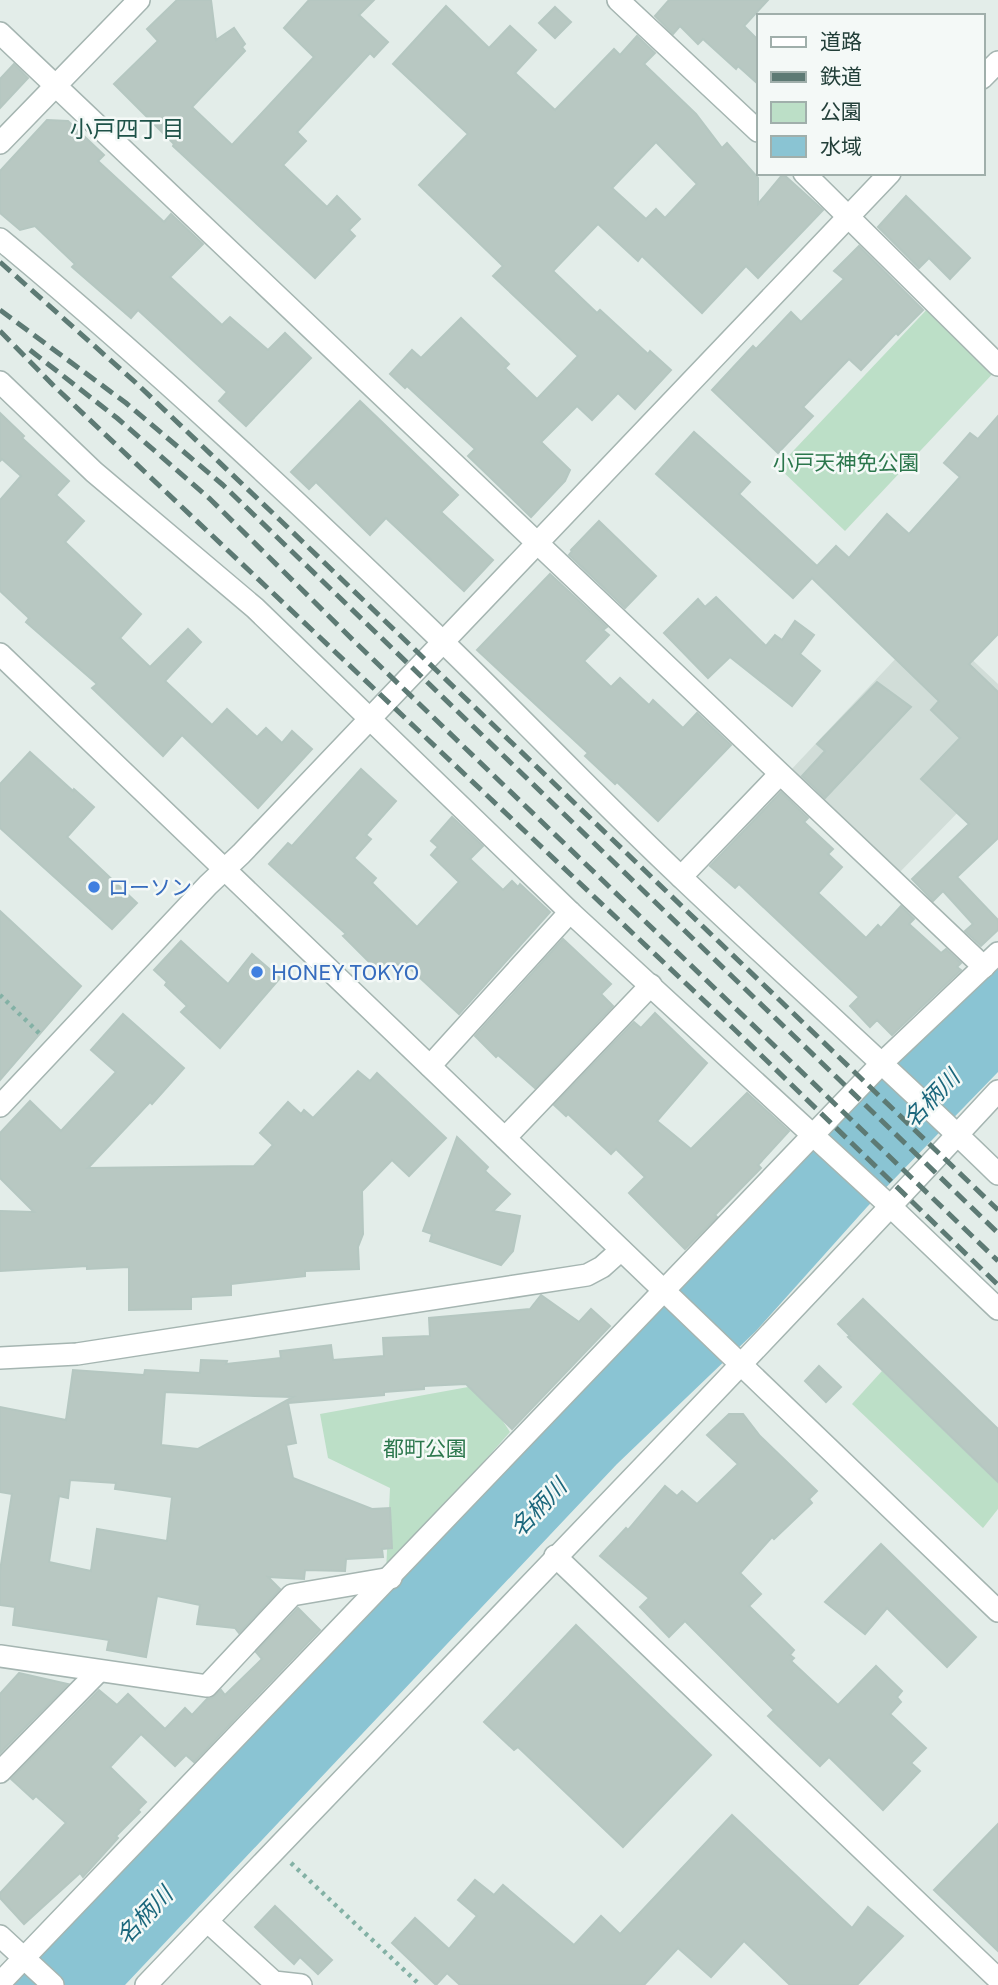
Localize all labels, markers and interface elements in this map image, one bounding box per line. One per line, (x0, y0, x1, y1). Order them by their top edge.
legend (757, 14, 984, 175)
text: 道路 (820, 29, 862, 54)
text: 鉄道 (820, 64, 862, 89)
text: 公園 (820, 99, 862, 124)
district label: 小戸四丁目 (70, 115, 185, 142)
text: 水域 (820, 134, 862, 159)
park label: 小戸天神免公園 (773, 450, 920, 475)
place label: ローソン (108, 875, 192, 900)
marker: ローソン (86, 879, 102, 895)
place label: HONEY TOKYO (271, 960, 419, 985)
marker: HONEY TOKYO (249, 964, 265, 980)
water label: 名柄川 (897, 1062, 967, 1132)
park label: 都町公園 (383, 1436, 467, 1461)
water label: 名柄川 (504, 1471, 574, 1541)
water label: 名柄川 (110, 1879, 180, 1949)

